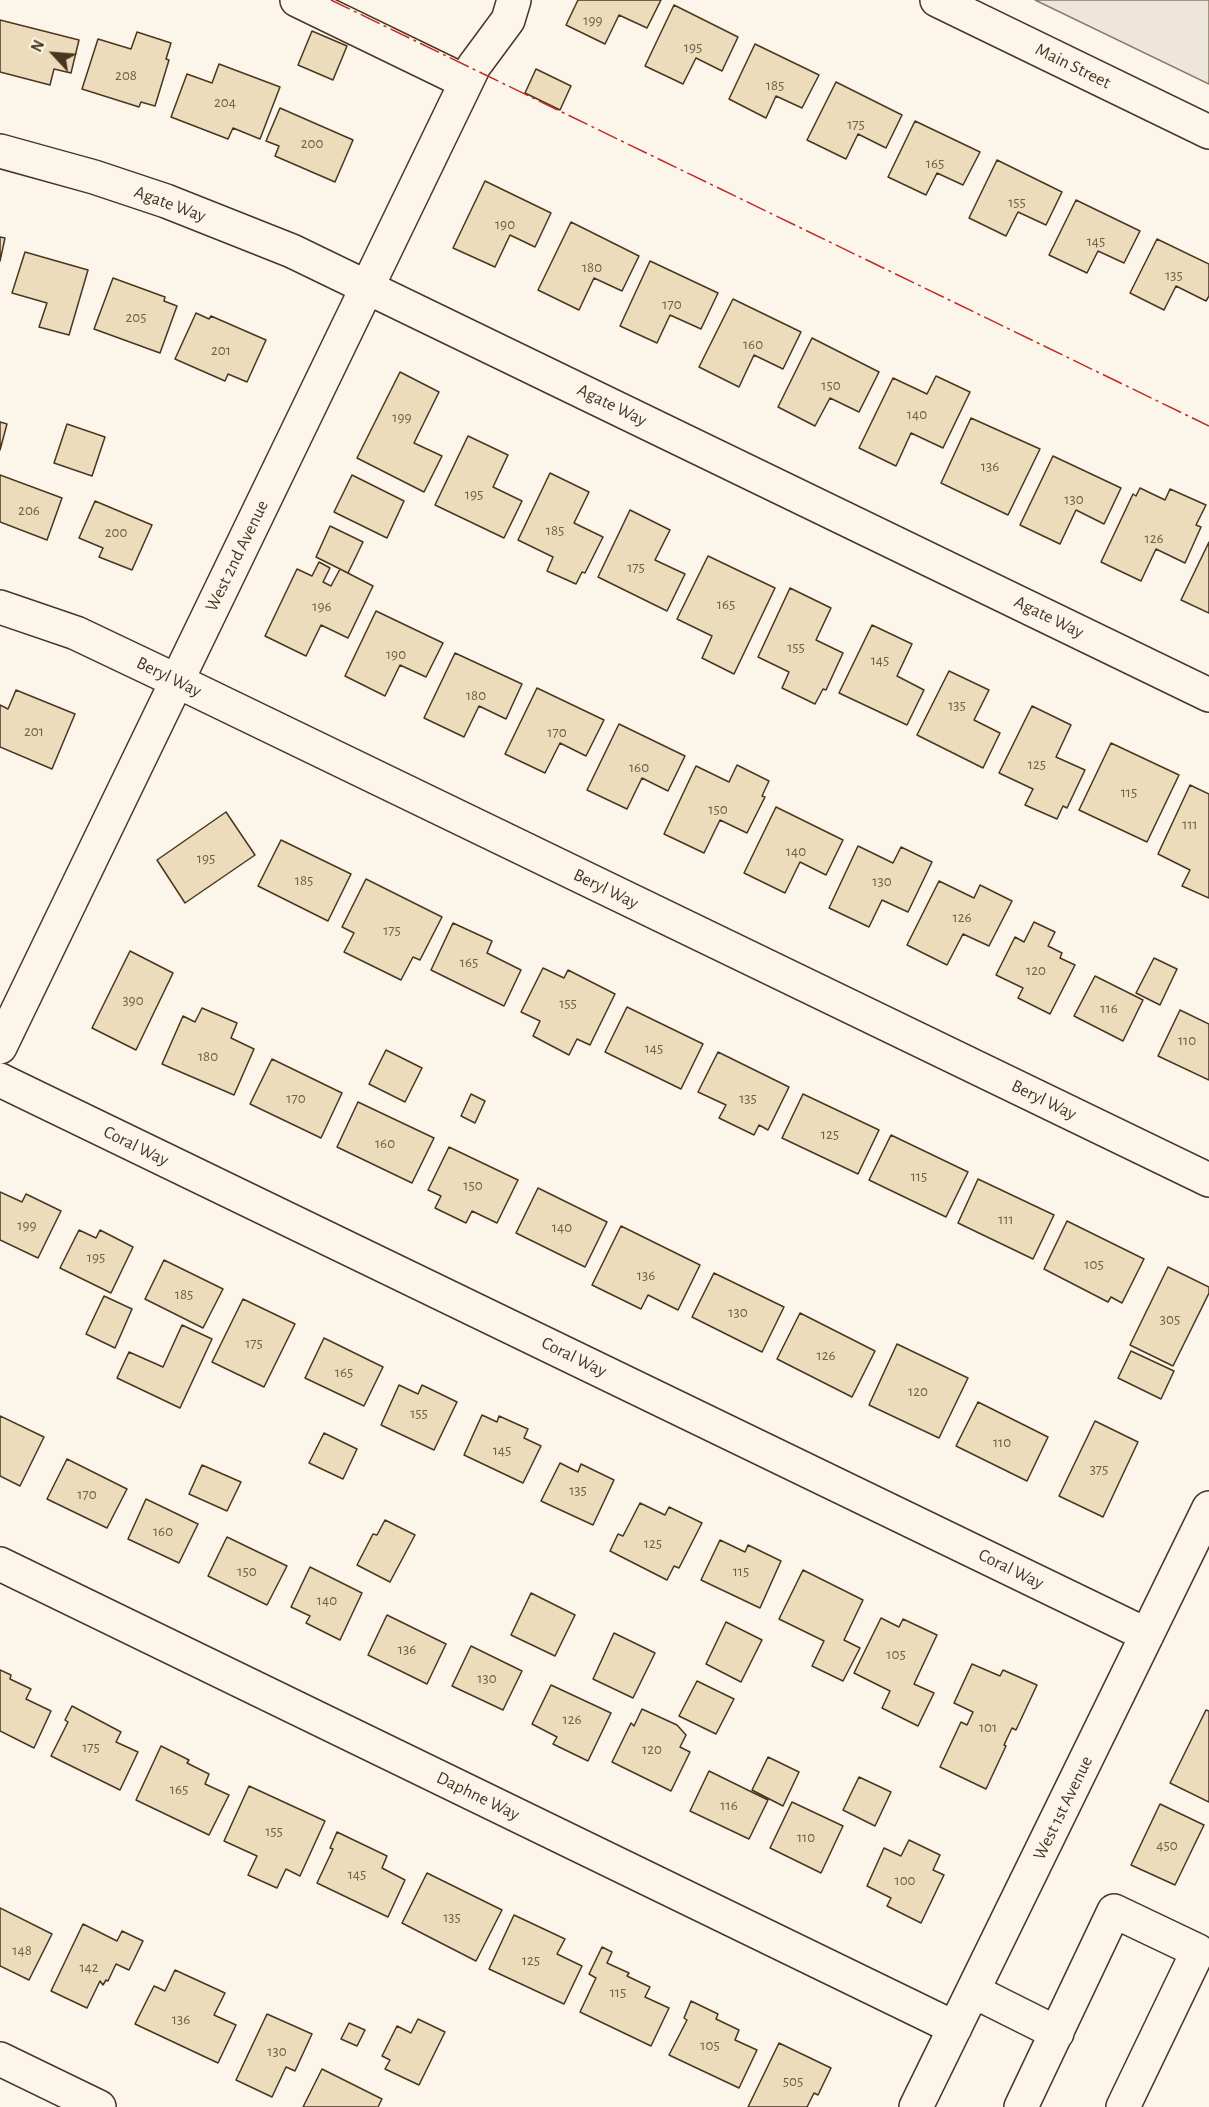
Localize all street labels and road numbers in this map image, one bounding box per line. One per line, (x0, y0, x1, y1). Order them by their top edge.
street label: Main Street (1032, 38, 1114, 94)
street label: Agate Way (131, 181, 209, 227)
street label: Agate Way (574, 379, 650, 431)
street label: West 2nd Avenue (201, 497, 273, 615)
street label: Agate Way (1011, 591, 1087, 643)
street label: Beryl Way (133, 652, 205, 702)
street label: Beryl Way (570, 864, 642, 914)
street label: Beryl Way (1008, 1075, 1080, 1125)
street label: Coral Way (100, 1121, 172, 1171)
street label: Coral Way (538, 1332, 610, 1382)
street label: Coral Way (975, 1544, 1047, 1594)
street label: West 1st Avenue (1029, 1752, 1097, 1864)
street label: Daphne Way (433, 1767, 523, 1825)

